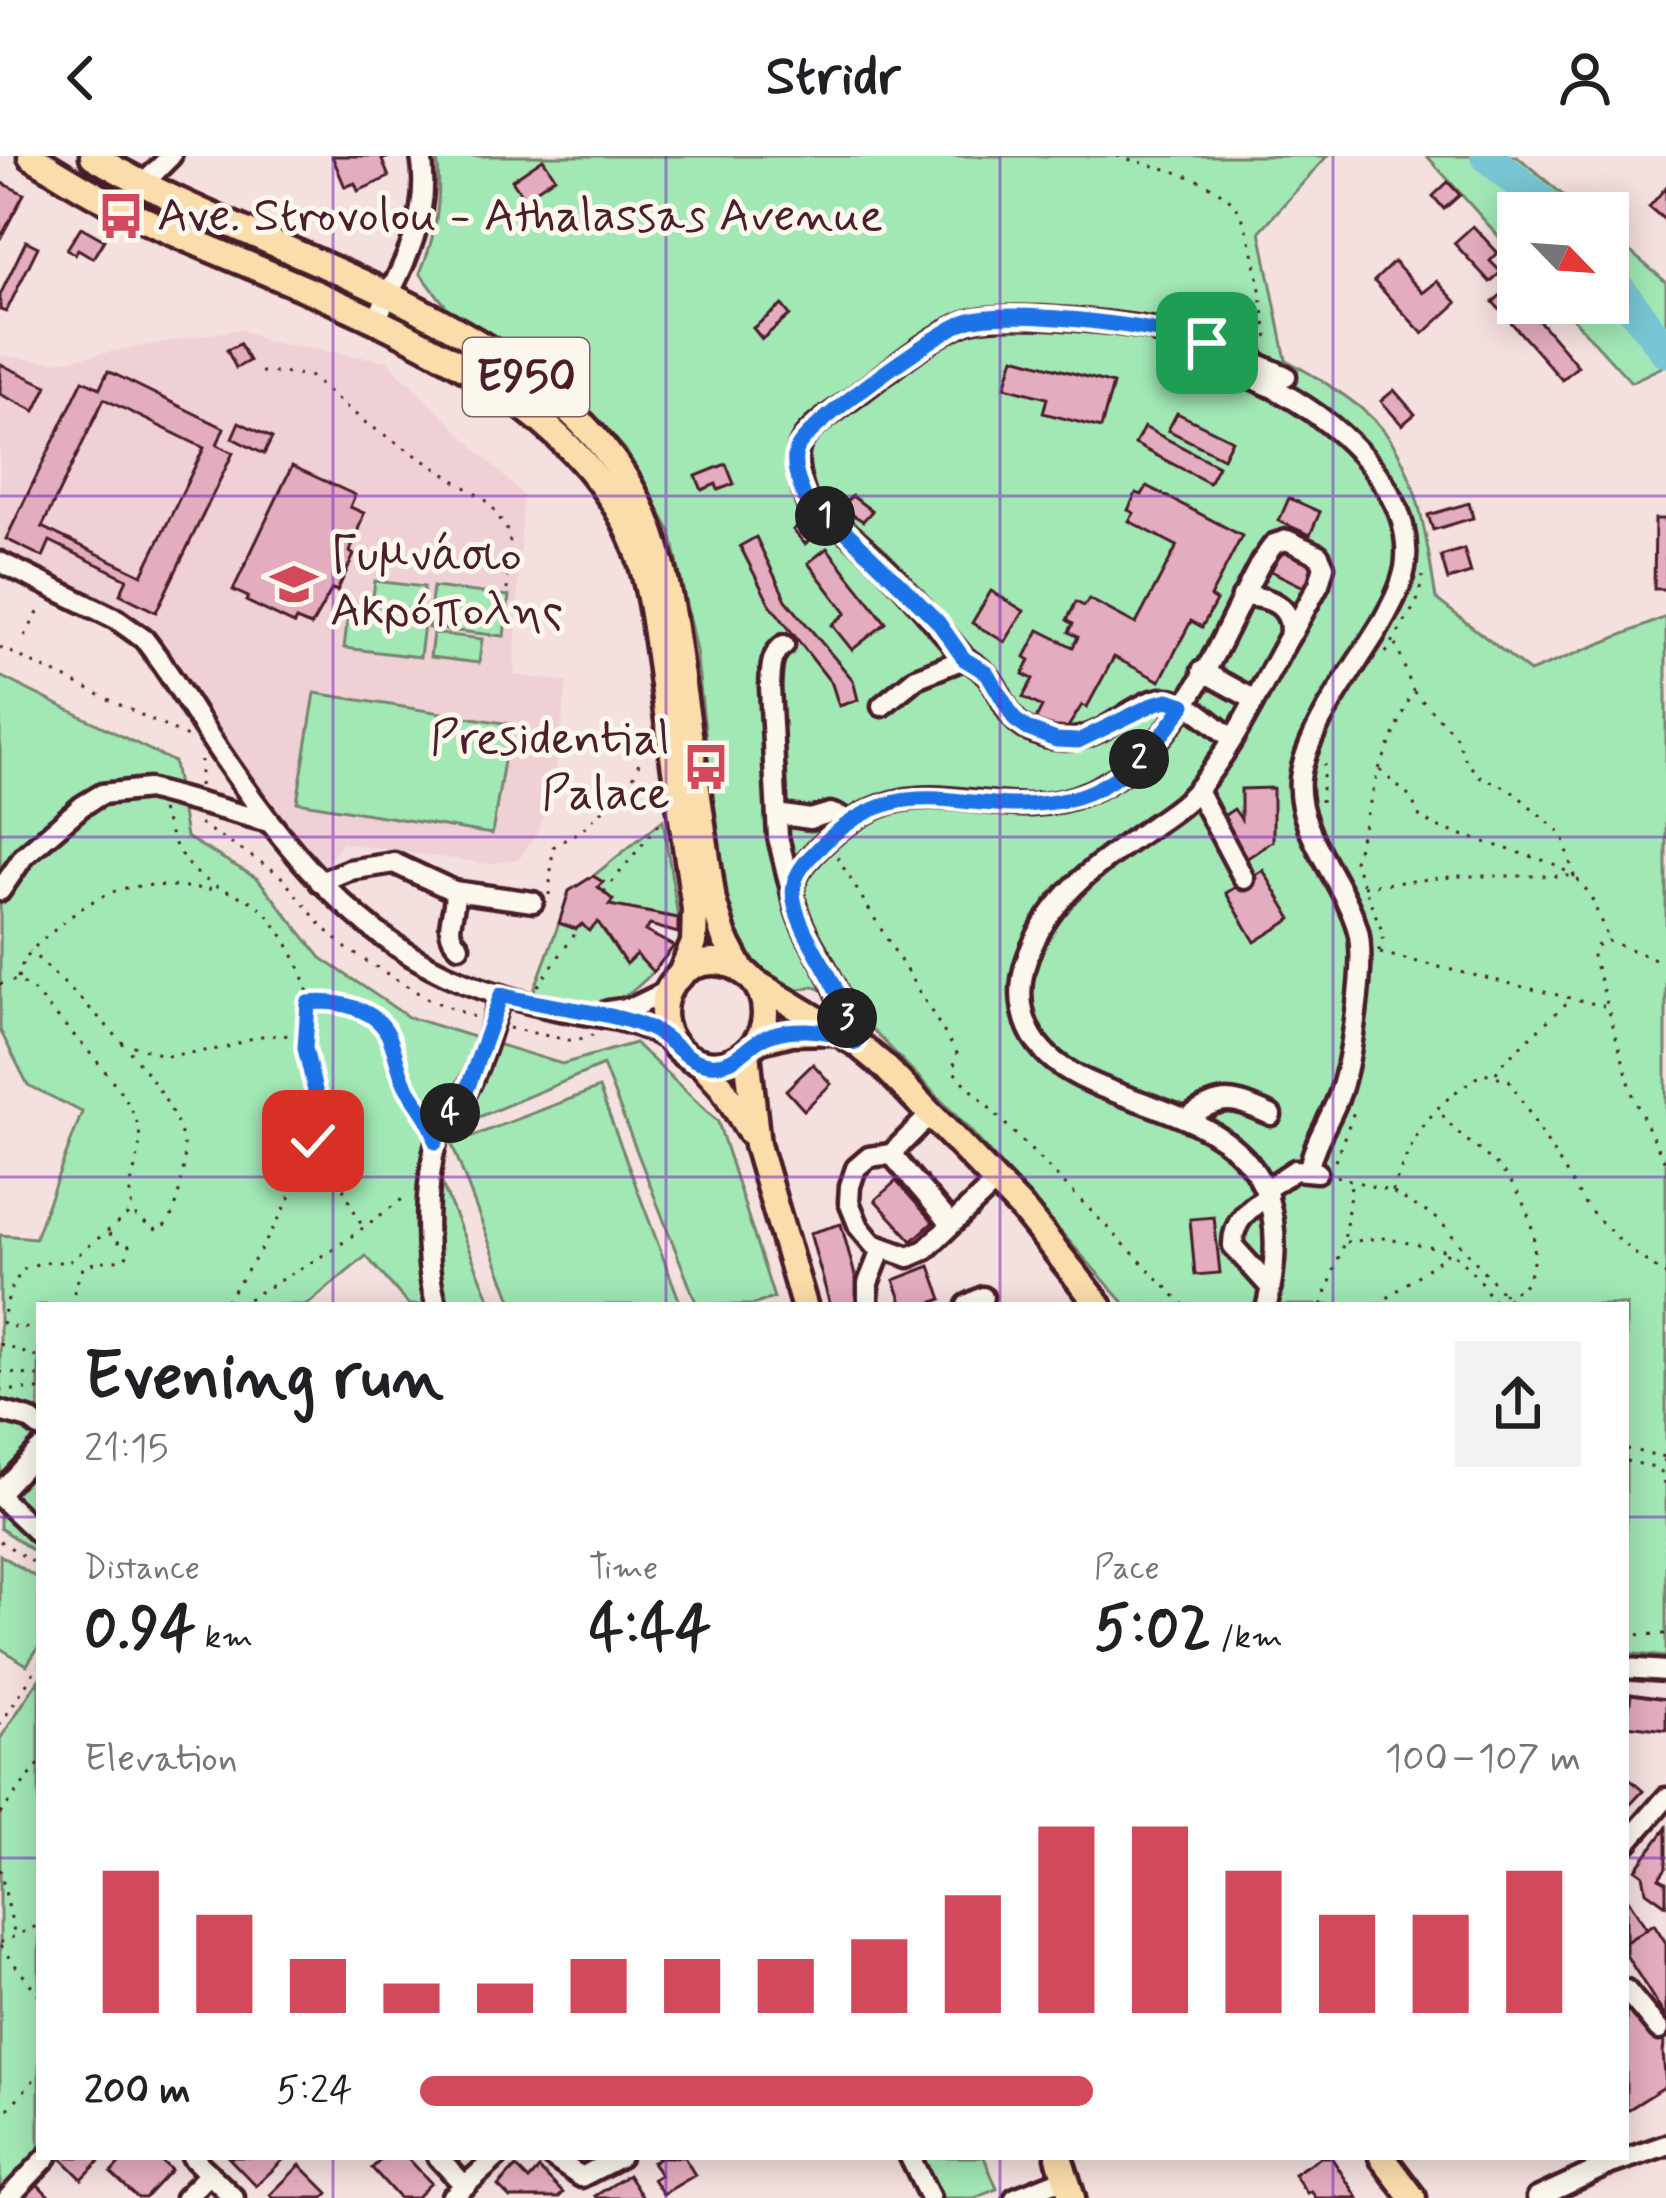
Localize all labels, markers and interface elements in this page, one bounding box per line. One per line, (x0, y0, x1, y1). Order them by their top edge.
text: Stridr (766, 43, 900, 114)
icon: back (48, 45, 114, 111)
icon: person (1552, 45, 1618, 111)
place label: Ave. Strovolou - Athalassas Avenue (157, 185, 883, 248)
bus stop icon: Ave. Strovolou - Athalassas Avenue (96, 191, 146, 241)
north arrow (1497, 192, 1629, 324)
map controls (1497, 192, 1629, 324)
pin (1156, 292, 1258, 394)
icon: arrive (1174, 310, 1240, 376)
road number: E950 (463, 338, 589, 416)
pin: 1 (795, 486, 855, 546)
text: 1 (818, 494, 832, 538)
place label: Γυμνάσιο Ακρόπολης (330, 525, 563, 643)
school or university icon: Γυμνάσιο Ακρόπολης (269, 559, 319, 609)
place label: Presidential Palace (430, 708, 670, 826)
pin: 2 (1109, 729, 1169, 789)
text: 2 (1131, 737, 1147, 781)
bus stop icon: Presidential Palace (681, 742, 731, 792)
pin: 3 (817, 988, 877, 1048)
text: 3 (840, 996, 854, 1040)
pin: 4 (420, 1083, 480, 1143)
pin (262, 1090, 364, 1192)
text: 4 (440, 1091, 460, 1135)
icon: check (280, 1108, 346, 1174)
text: Evening run (84, 1336, 444, 1422)
button: share (1455, 1341, 1581, 1467)
text: 21:15 (84, 1424, 169, 1475)
text: Distance (84, 1547, 200, 1591)
text: Time (589, 1547, 658, 1591)
text: Pace (1094, 1547, 1160, 1591)
text: 0.94 (84, 1591, 196, 1670)
text: 4:44 (589, 1591, 711, 1670)
text: 5:02 (1094, 1591, 1211, 1670)
text: km (196, 1616, 253, 1660)
text: /km (1211, 1616, 1283, 1660)
text: Elevation (84, 1734, 238, 1785)
text: 100–107 m (1385, 1734, 1581, 1785)
text: 200 m (84, 2066, 190, 2117)
text: 5:24 (276, 2066, 353, 2117)

